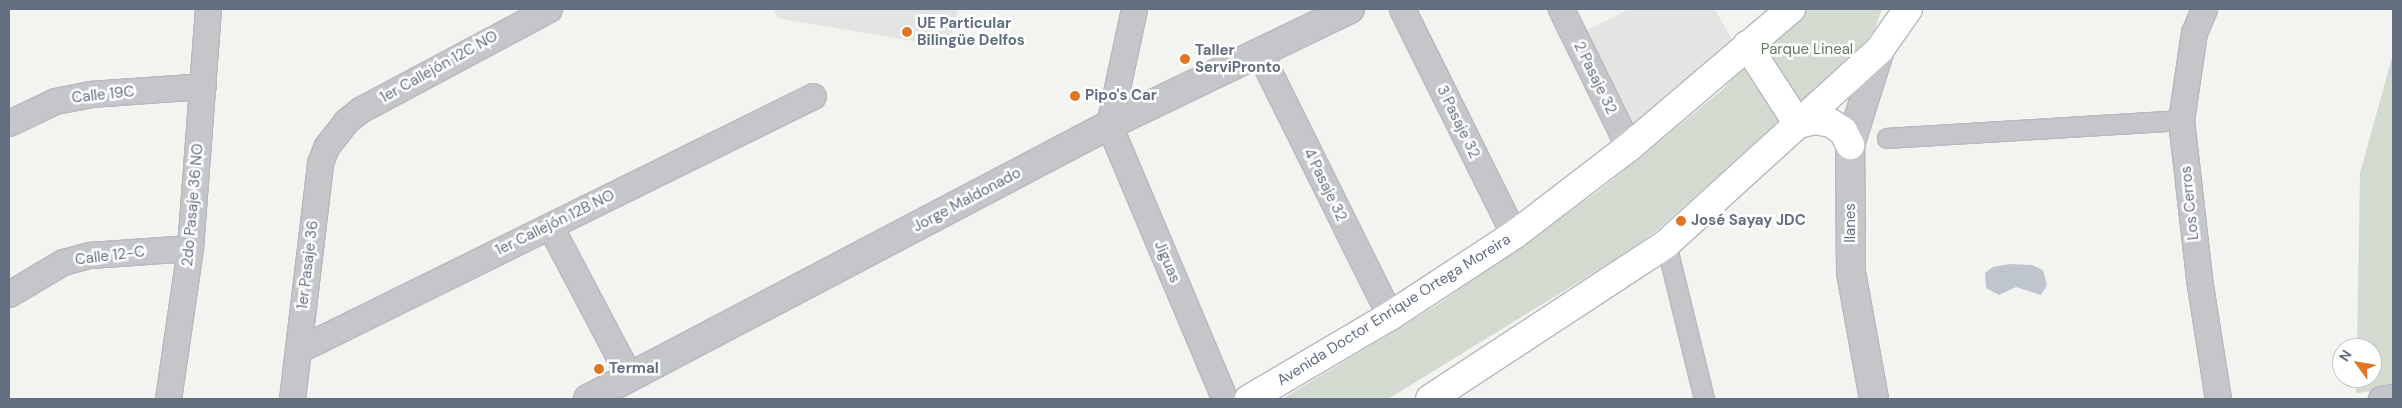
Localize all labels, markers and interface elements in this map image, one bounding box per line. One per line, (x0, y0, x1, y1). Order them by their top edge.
place label: UE Particular Bilingüe Delfos (917, 14, 1025, 49)
marker: UE Particular Bilingüe Delfos (901, 26, 913, 38)
street label: 1er Callejón 12C NO (377, 27, 501, 107)
street label: 2 Pasaje 32 (1570, 39, 1620, 117)
place label: Taller ServiPronto (1195, 41, 1281, 76)
park label: Parque Lineal (1761, 41, 1853, 59)
marker: Taller ServiPronto (1179, 53, 1191, 65)
street label: Calle 19C (71, 83, 135, 107)
street label: 3 Pasaje 32 (1433, 83, 1483, 161)
place label: Pipo's Car (1085, 87, 1157, 105)
marker: Pipo's Car (1069, 90, 1081, 102)
street label: 2do Pasaje 36 NO (179, 143, 207, 267)
street label: 4 Pasaje 32 (1300, 146, 1350, 224)
street label: Jorge Maldonado (910, 164, 1024, 236)
street label: Los Cerros (2177, 165, 2203, 241)
street label: 1er Callejón 12B NO (492, 186, 618, 260)
street label: Ilanes (1842, 203, 1860, 243)
place label: José Sayay JDC (1691, 212, 1806, 230)
marker: José Sayay JDC (1675, 215, 1687, 227)
street label: 1er Pasaje 36 (294, 220, 322, 310)
street label: Avenida Doctor Enrique Ortega Moreira (1274, 230, 1514, 390)
street label: Jiguas (1150, 238, 1184, 286)
street label: Calle 12-C (74, 243, 146, 269)
north arrow (2332, 338, 2382, 388)
text: N (2335, 346, 2355, 365)
place label: Termal (609, 360, 659, 378)
marker: Termal (593, 363, 605, 375)

